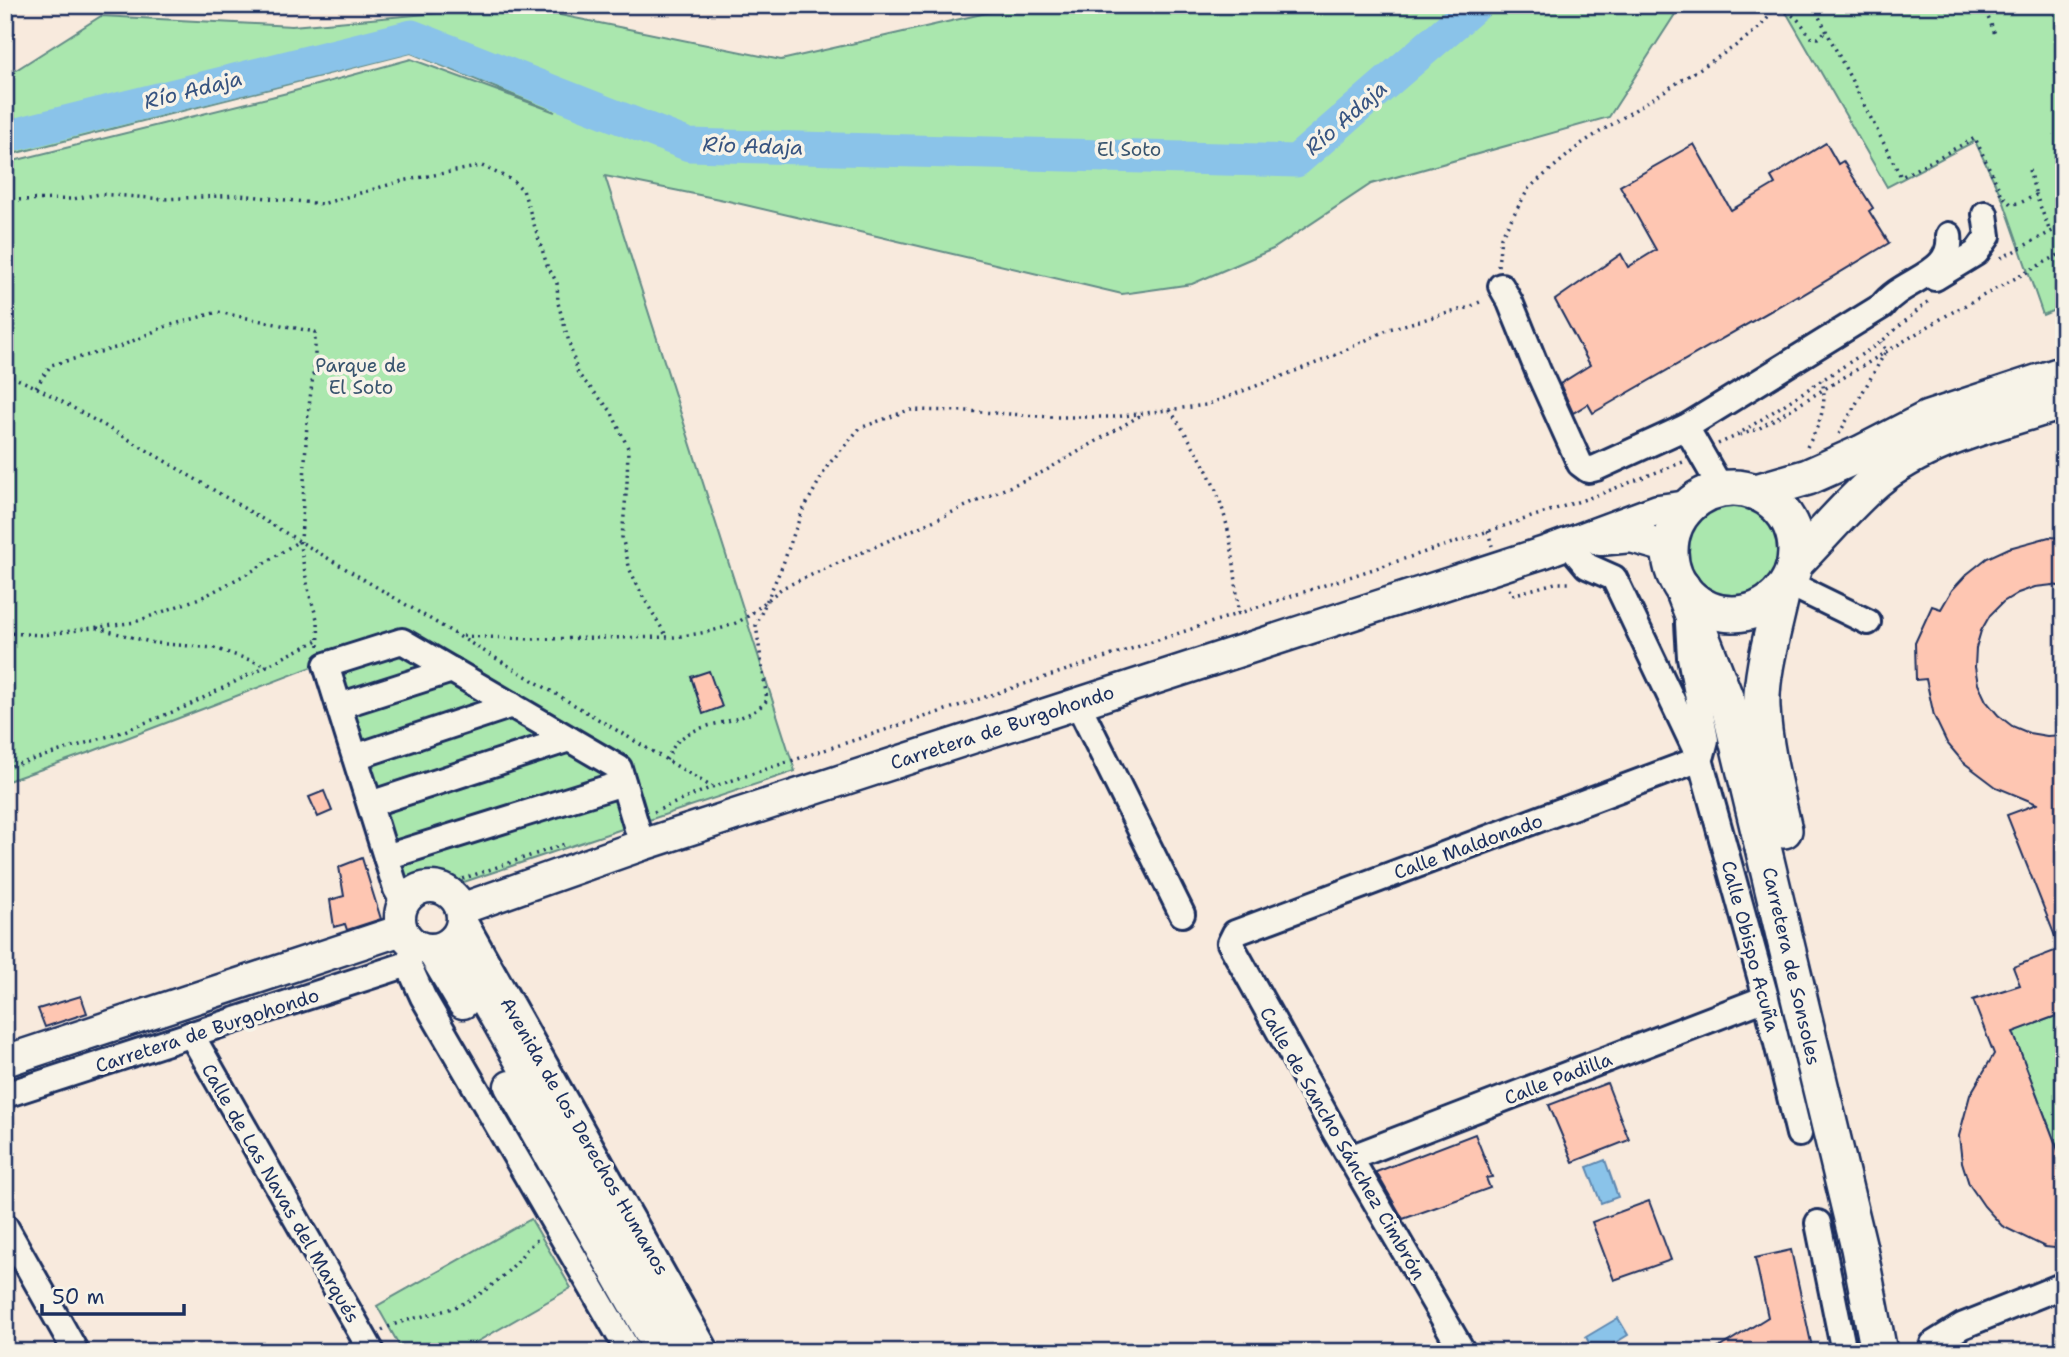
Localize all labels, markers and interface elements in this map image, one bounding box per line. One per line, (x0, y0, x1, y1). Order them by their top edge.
water label: Río Adaja (141, 64, 245, 116)
water label: Río Adaja (1299, 75, 1393, 161)
water label: Río Adaja (702, 130, 804, 162)
park label: El Soto (1097, 137, 1161, 162)
park label: Parque de El Soto (315, 353, 407, 400)
street label: Carretera de Burgohondo (887, 679, 1117, 776)
street label: Calle Maldonado (1390, 808, 1546, 885)
street label: Calle Obispo Acuña (1716, 858, 1785, 1035)
street label: Carretera de Sonsoles (1757, 865, 1826, 1068)
street label: Carretera de Burgohondo (92, 982, 322, 1079)
street label: Avenida de los Derechos Humanos (495, 993, 675, 1280)
street label: Calle de Sancho Sánchez Cimbrón (1254, 1002, 1431, 1284)
street label: Calle Padilla (1501, 1046, 1616, 1111)
street label: Calle de Las Navas del Marqués (196, 1059, 365, 1327)
scale bar (42, 1273, 184, 1317)
text: 50 m (52, 1283, 105, 1311)

